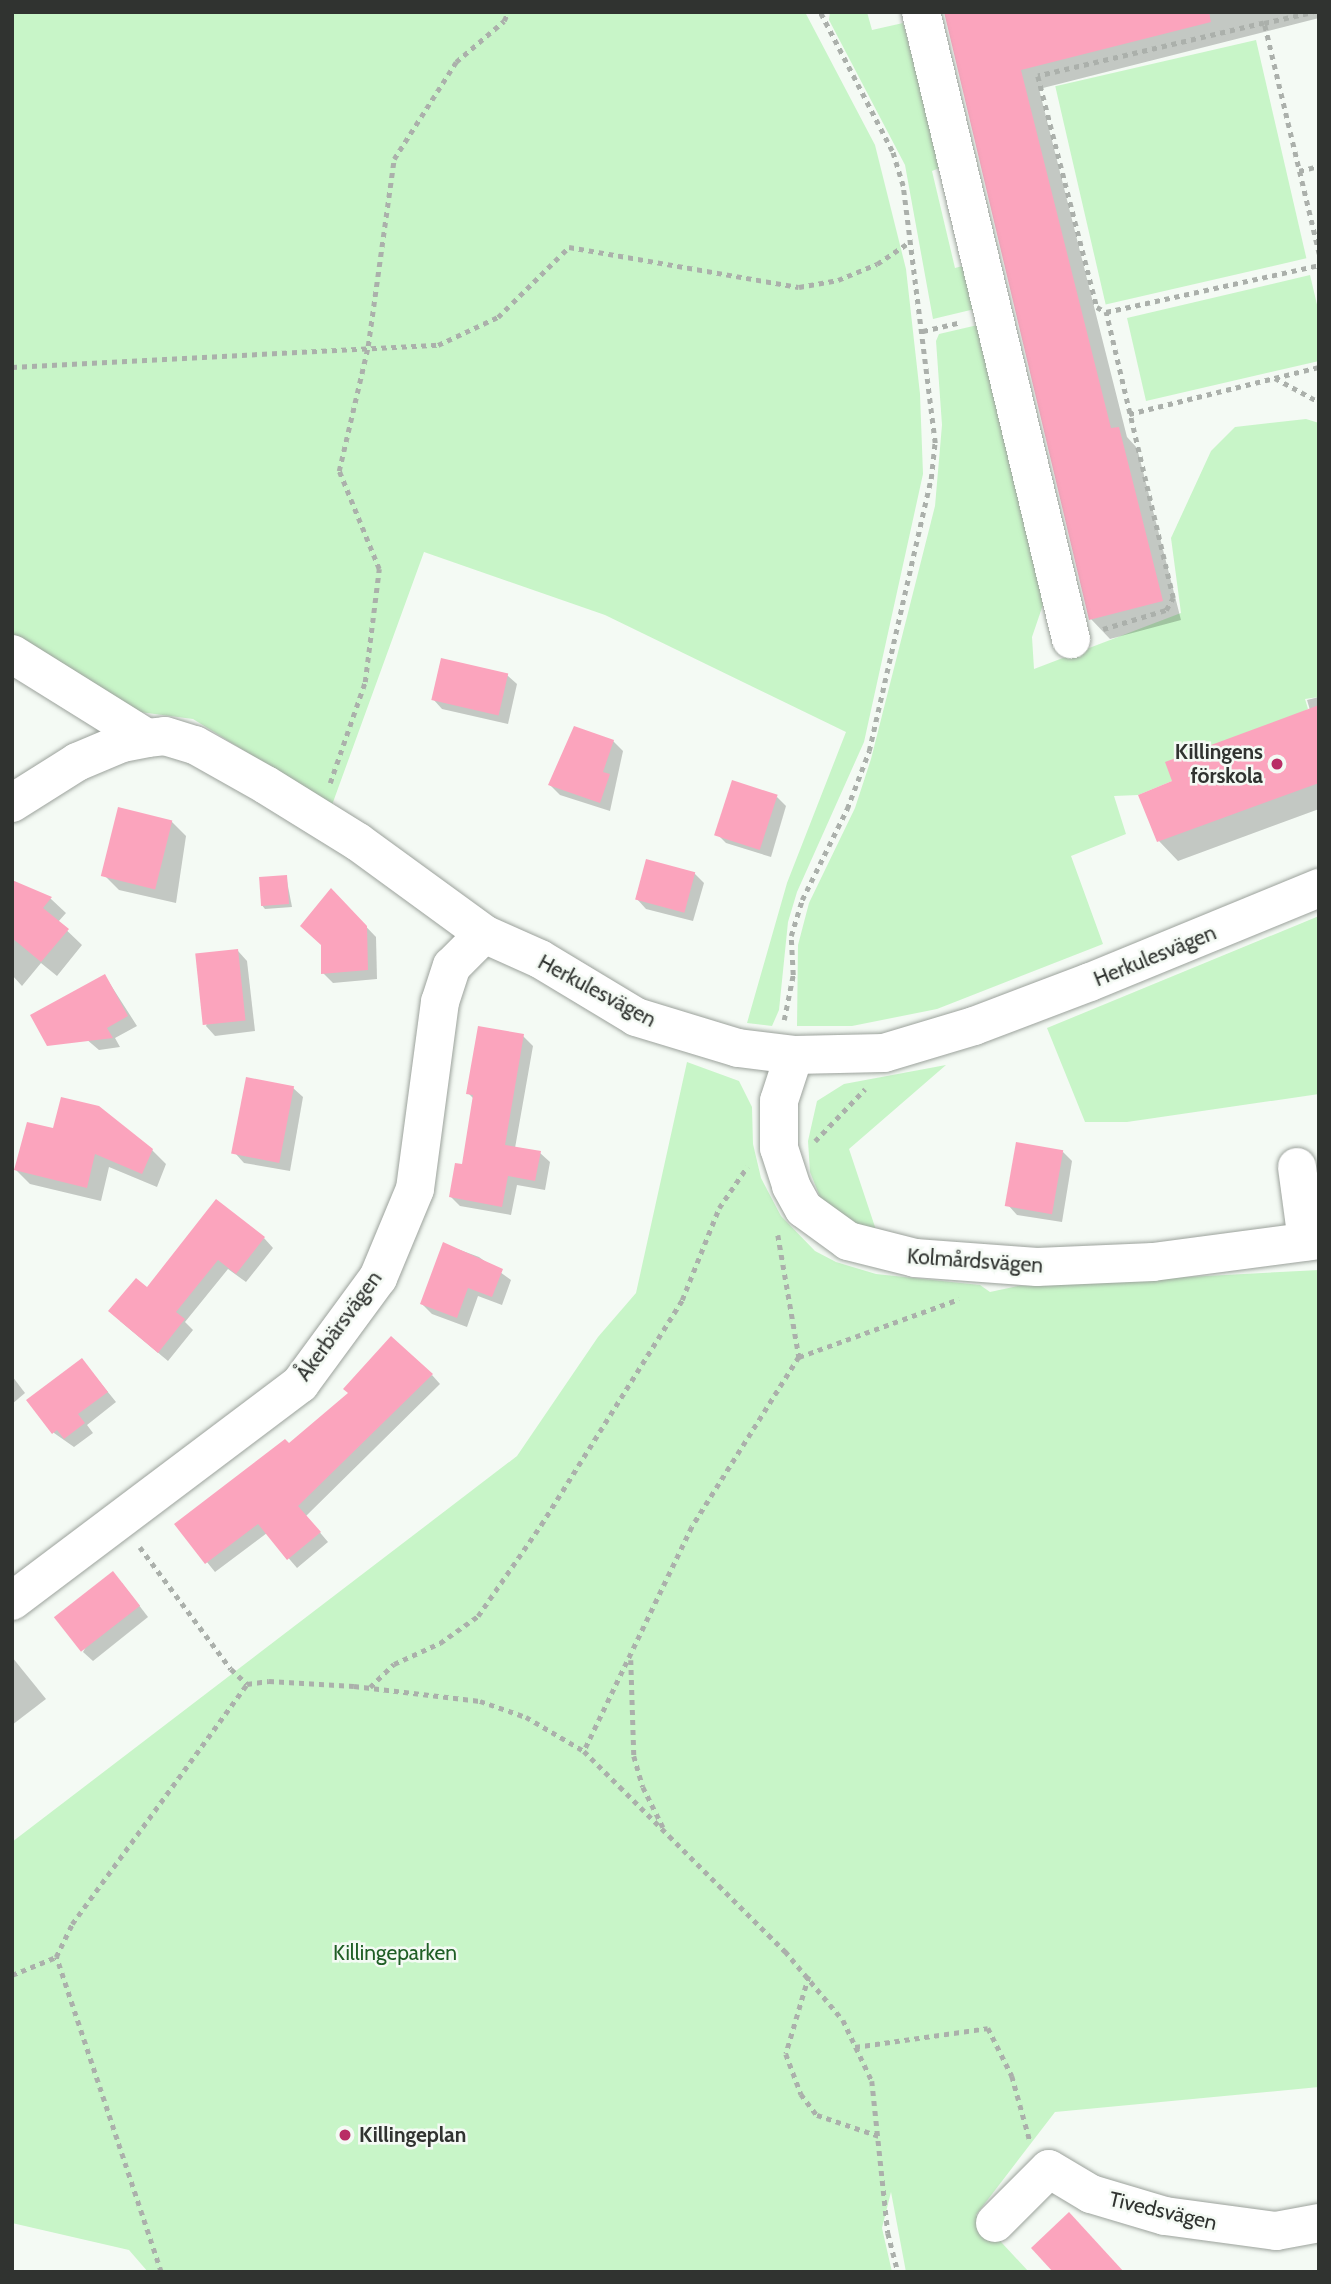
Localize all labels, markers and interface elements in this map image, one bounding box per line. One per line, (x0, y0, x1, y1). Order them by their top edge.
place label: Killingens förskola (1175, 739, 1263, 789)
marker: Killingens förskola (1269, 756, 1285, 772)
street label: Herkulesvägen (1090, 920, 1220, 992)
street label: Herkulesvägen (534, 949, 660, 1033)
street label: Kolmårdsvägen (906, 1244, 1044, 1278)
street label: Åkerbärsvägen (291, 1266, 387, 1386)
park label: Killingeparken (333, 1940, 457, 1966)
place label: Killingeplan (359, 2122, 466, 2148)
marker: Killingeplan (337, 2127, 353, 2143)
street label: Tivedsvägen (1107, 2186, 1219, 2236)

